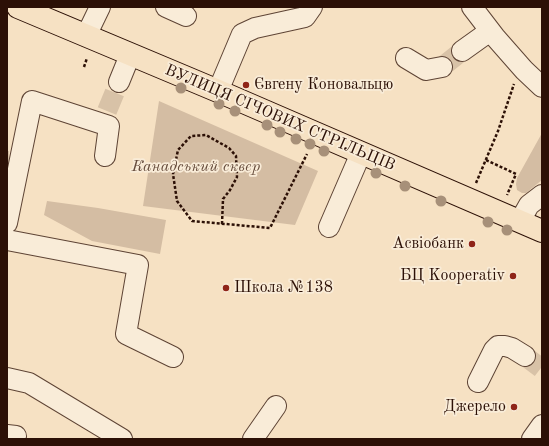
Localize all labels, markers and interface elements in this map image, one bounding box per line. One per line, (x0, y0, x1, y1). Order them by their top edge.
street label: ВУЛИЦЯ СІЧОВИХ СТРІЛЬЦІВ (162, 61, 398, 175)
place label: Євгену Коновальцю (254, 75, 393, 95)
marker: Євгену Коновальцю (241, 80, 251, 90)
park label: Канадський сквер (132, 157, 260, 177)
place label: Асвіобанк (392, 234, 464, 254)
marker: Асвіобанк (467, 239, 477, 249)
place label: БЦ Kooperativ (400, 266, 505, 286)
marker: БЦ Kooperativ (508, 271, 518, 281)
place label: Школа №138 (234, 278, 333, 298)
marker: Школа №138 (221, 283, 231, 293)
place label: Джерело (444, 397, 506, 417)
marker: Джерело (509, 402, 519, 412)

